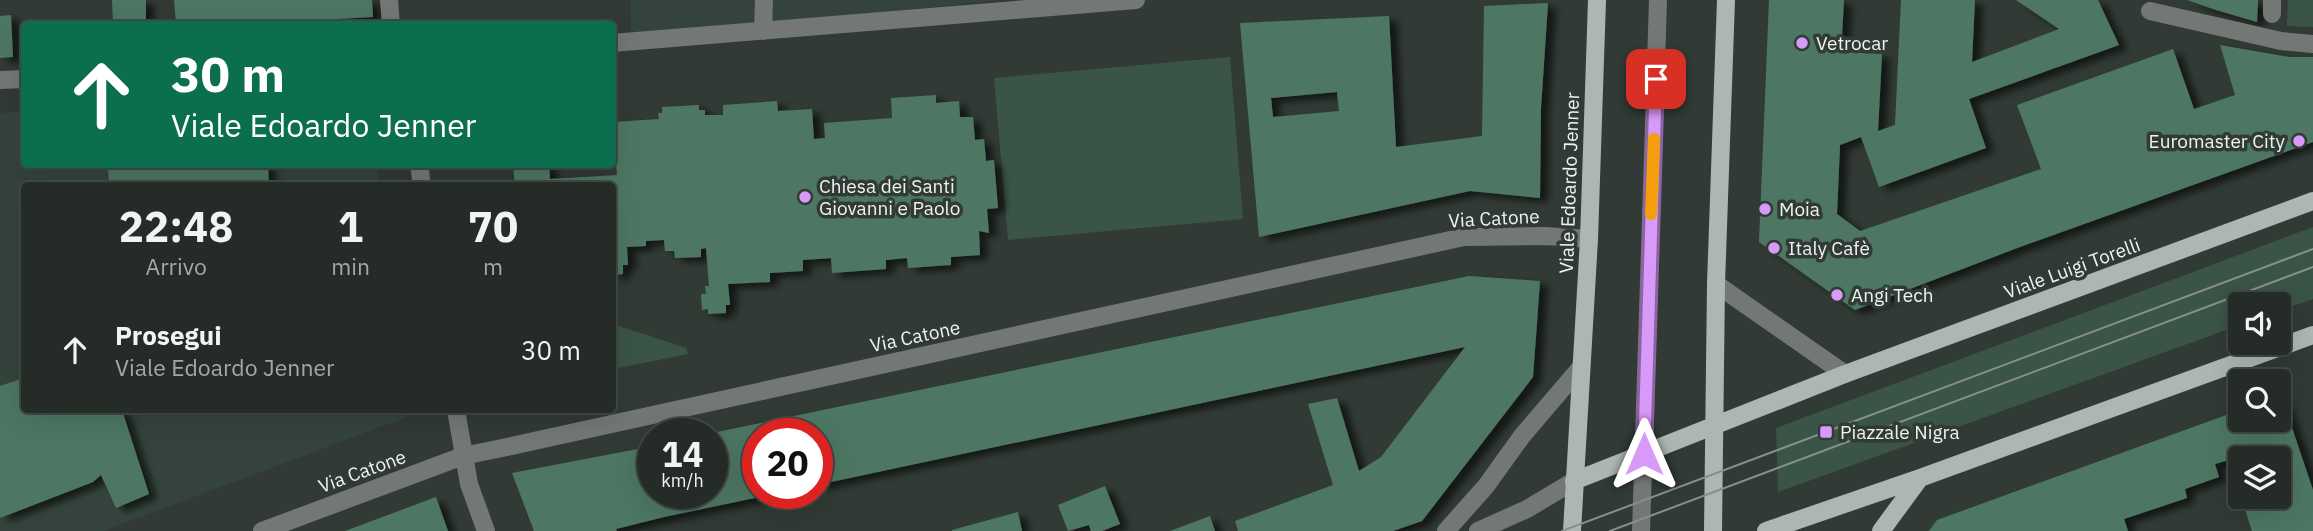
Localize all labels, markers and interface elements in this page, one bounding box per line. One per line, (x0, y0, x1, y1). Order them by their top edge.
place label: Vetrocar (1816, 31, 1888, 55)
marker: Vetrocar (1794, 35, 1810, 51)
text: 30 m (171, 42, 285, 105)
icon: ahead (56, 49, 147, 140)
pin (1626, 49, 1686, 109)
icon: arrive (1637, 60, 1675, 98)
street label: Viale Edoardo Jenner (1554, 92, 1584, 274)
text: Viale Edoardo Jenner (171, 104, 476, 146)
place label: Euromaster City (2149, 129, 2286, 153)
marker: Euromaster City (2291, 133, 2307, 149)
place label: Chiesa dei Santi Giovanni e Paolo (819, 174, 960, 220)
marker: Chiesa dei Santi Giovanni e Paolo (797, 189, 813, 205)
place label: Moia (1779, 197, 1820, 221)
text: 22:48 (119, 199, 233, 254)
text: 1 (338, 199, 363, 254)
text: 70 (468, 199, 518, 254)
marker: Moia (1757, 201, 1773, 217)
street label: Via Catone (1448, 204, 1540, 232)
street label: Viale Luigi Torelli (2001, 232, 2143, 304)
place label: Italy Cafè (1788, 236, 1870, 260)
marker: Italy Cafè (1766, 240, 1782, 256)
text: Arrivo (145, 251, 207, 281)
text: min (331, 251, 370, 281)
text: m (483, 251, 503, 281)
place label: Angi Tech (1851, 283, 1934, 307)
marker: Angi Tech (1829, 287, 1845, 303)
map controls (2228, 292, 2291, 509)
button: sound (2228, 292, 2291, 355)
street label: Via Catone (868, 315, 962, 357)
text: Prosegui (115, 318, 222, 352)
icon: ahead (56, 331, 94, 369)
text: 30 m (521, 333, 581, 367)
text: Viale Edoardo Jenner (115, 352, 335, 382)
button: search (2228, 369, 2291, 432)
position arrow (1607, 417, 1681, 491)
speed limit sign: 20 (742, 418, 833, 509)
place label: Piazzale Nigra (1840, 420, 1960, 444)
marker: Piazzale Nigra (1818, 424, 1834, 440)
text: 14 (661, 431, 704, 477)
street label: Via Catone (315, 444, 409, 498)
button: layers (2228, 446, 2291, 509)
text: km/h (661, 469, 704, 492)

